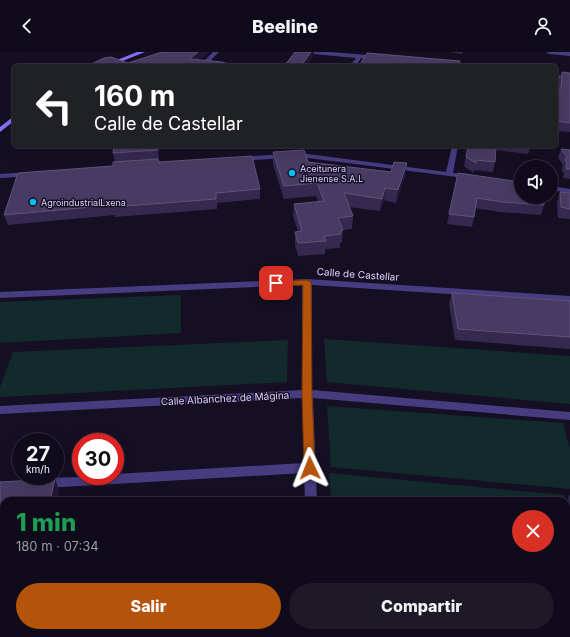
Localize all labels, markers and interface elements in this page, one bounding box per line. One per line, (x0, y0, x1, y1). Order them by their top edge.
icon: back (16, 15, 38, 37)
icon: person (532, 15, 554, 37)
text: Beeline (252, 16, 318, 37)
text: 160 m (94, 79, 175, 113)
icon: left (28, 80, 80, 132)
text: Calle de Castellar (94, 113, 243, 134)
map controls (514, 160, 558, 204)
button: sound (514, 160, 558, 204)
place label: Aceitunera Jienense S.A.L (300, 163, 363, 184)
marker: Aceitunera Jienense S.A.L (287, 168, 297, 178)
marker: AgroindustrialLxena (28, 197, 38, 207)
place label: AgroindustrialLxena (41, 197, 126, 208)
street label: Calle de Castellar (316, 265, 400, 283)
pin (259, 266, 293, 300)
icon: arrive (265, 272, 287, 294)
street label: Calle Albanchez de Mágina (160, 389, 290, 407)
speed limit sign: 30 (72, 433, 124, 485)
text: 27 (26, 442, 50, 466)
position arrow (289, 447, 331, 489)
text: km/h (26, 463, 50, 475)
text: 1 min (16, 508, 76, 537)
button: close (512, 510, 554, 552)
text: 180 m · 07:34 (16, 538, 99, 554)
button: Salir (16, 583, 281, 629)
button: Compartir (289, 583, 554, 629)

